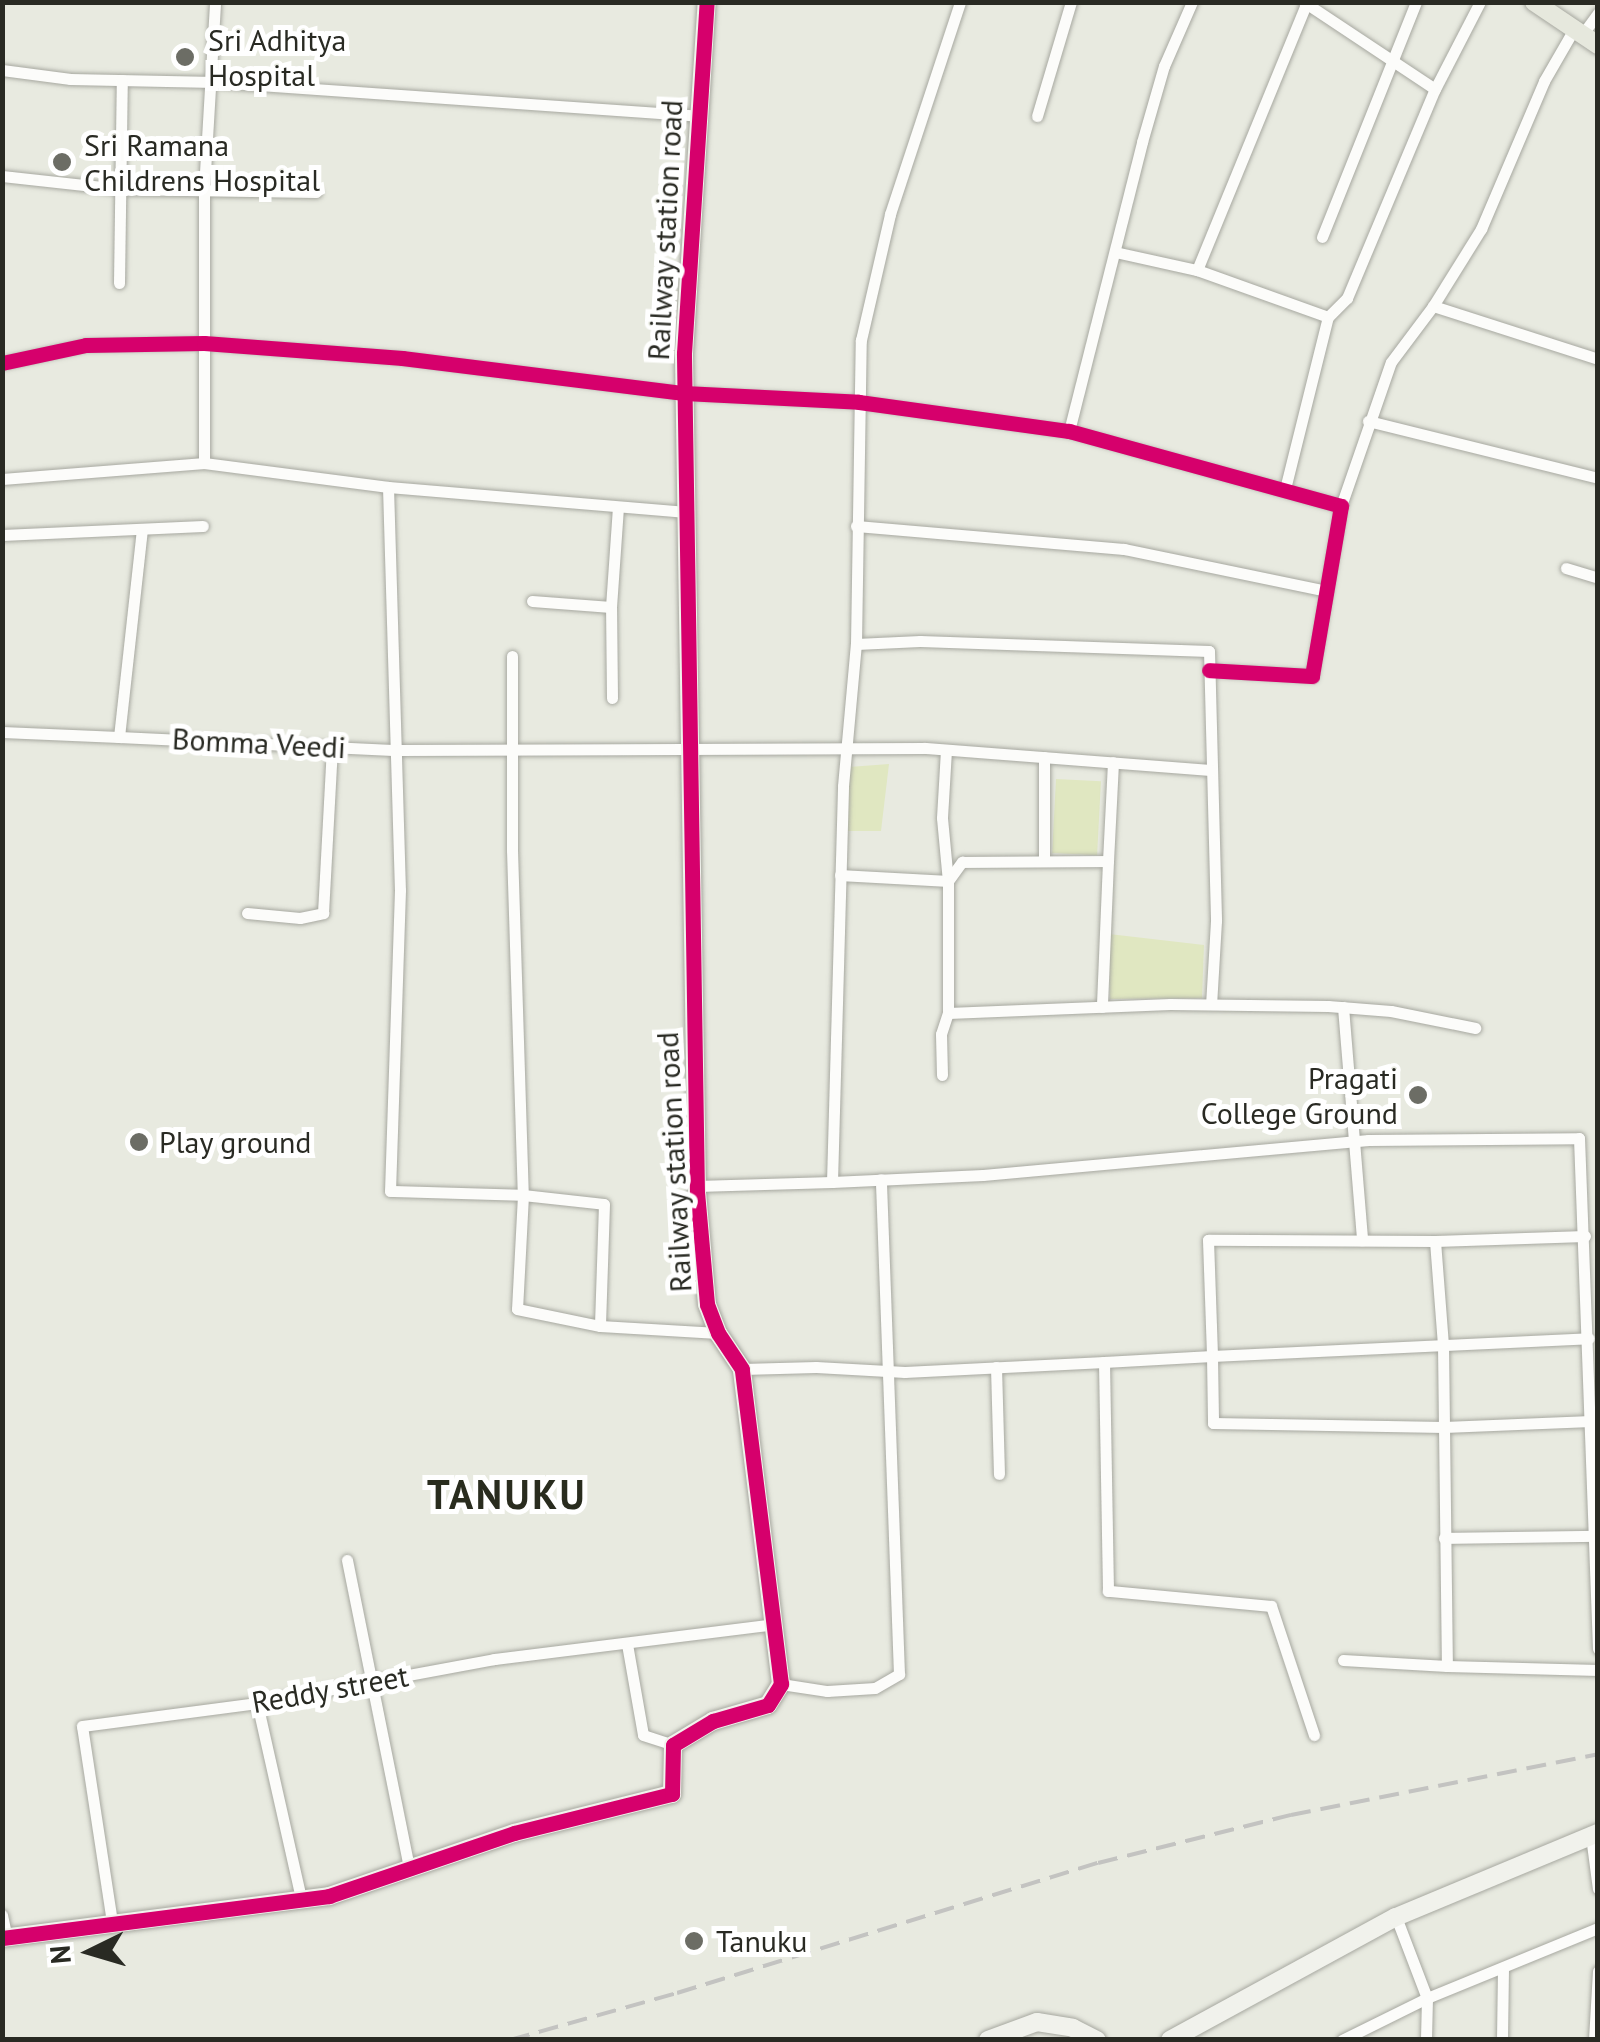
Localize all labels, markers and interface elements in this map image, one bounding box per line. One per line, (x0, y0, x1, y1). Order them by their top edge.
place label: Sri Adhitya Hospital (208, 22, 347, 92)
marker: Sri Adhitya Hospital (172, 44, 198, 70)
street label: Railway station road (640, 98, 690, 362)
place label: Sri Ramana Childrens Hospital (84, 127, 320, 198)
marker: Sri Ramana Childrens Hospital (49, 149, 75, 175)
street label: Bomma Veedi (171, 720, 347, 766)
street label: Railway station road (649, 1030, 699, 1294)
place label: Pragati College Ground (1201, 1060, 1398, 1130)
marker: Pragati College Ground (1407, 1084, 1429, 1106)
place label: Play ground (159, 1124, 313, 1160)
marker: Play ground (128, 1131, 150, 1153)
district label: TANUKU (427, 1470, 587, 1518)
street label: Reddy street (248, 1657, 412, 1721)
north arrow (40, 1902, 140, 2002)
place label: Tanuku (716, 1923, 807, 1959)
marker: Tanuku (681, 1928, 707, 1954)
text: N (40, 1944, 79, 1965)

